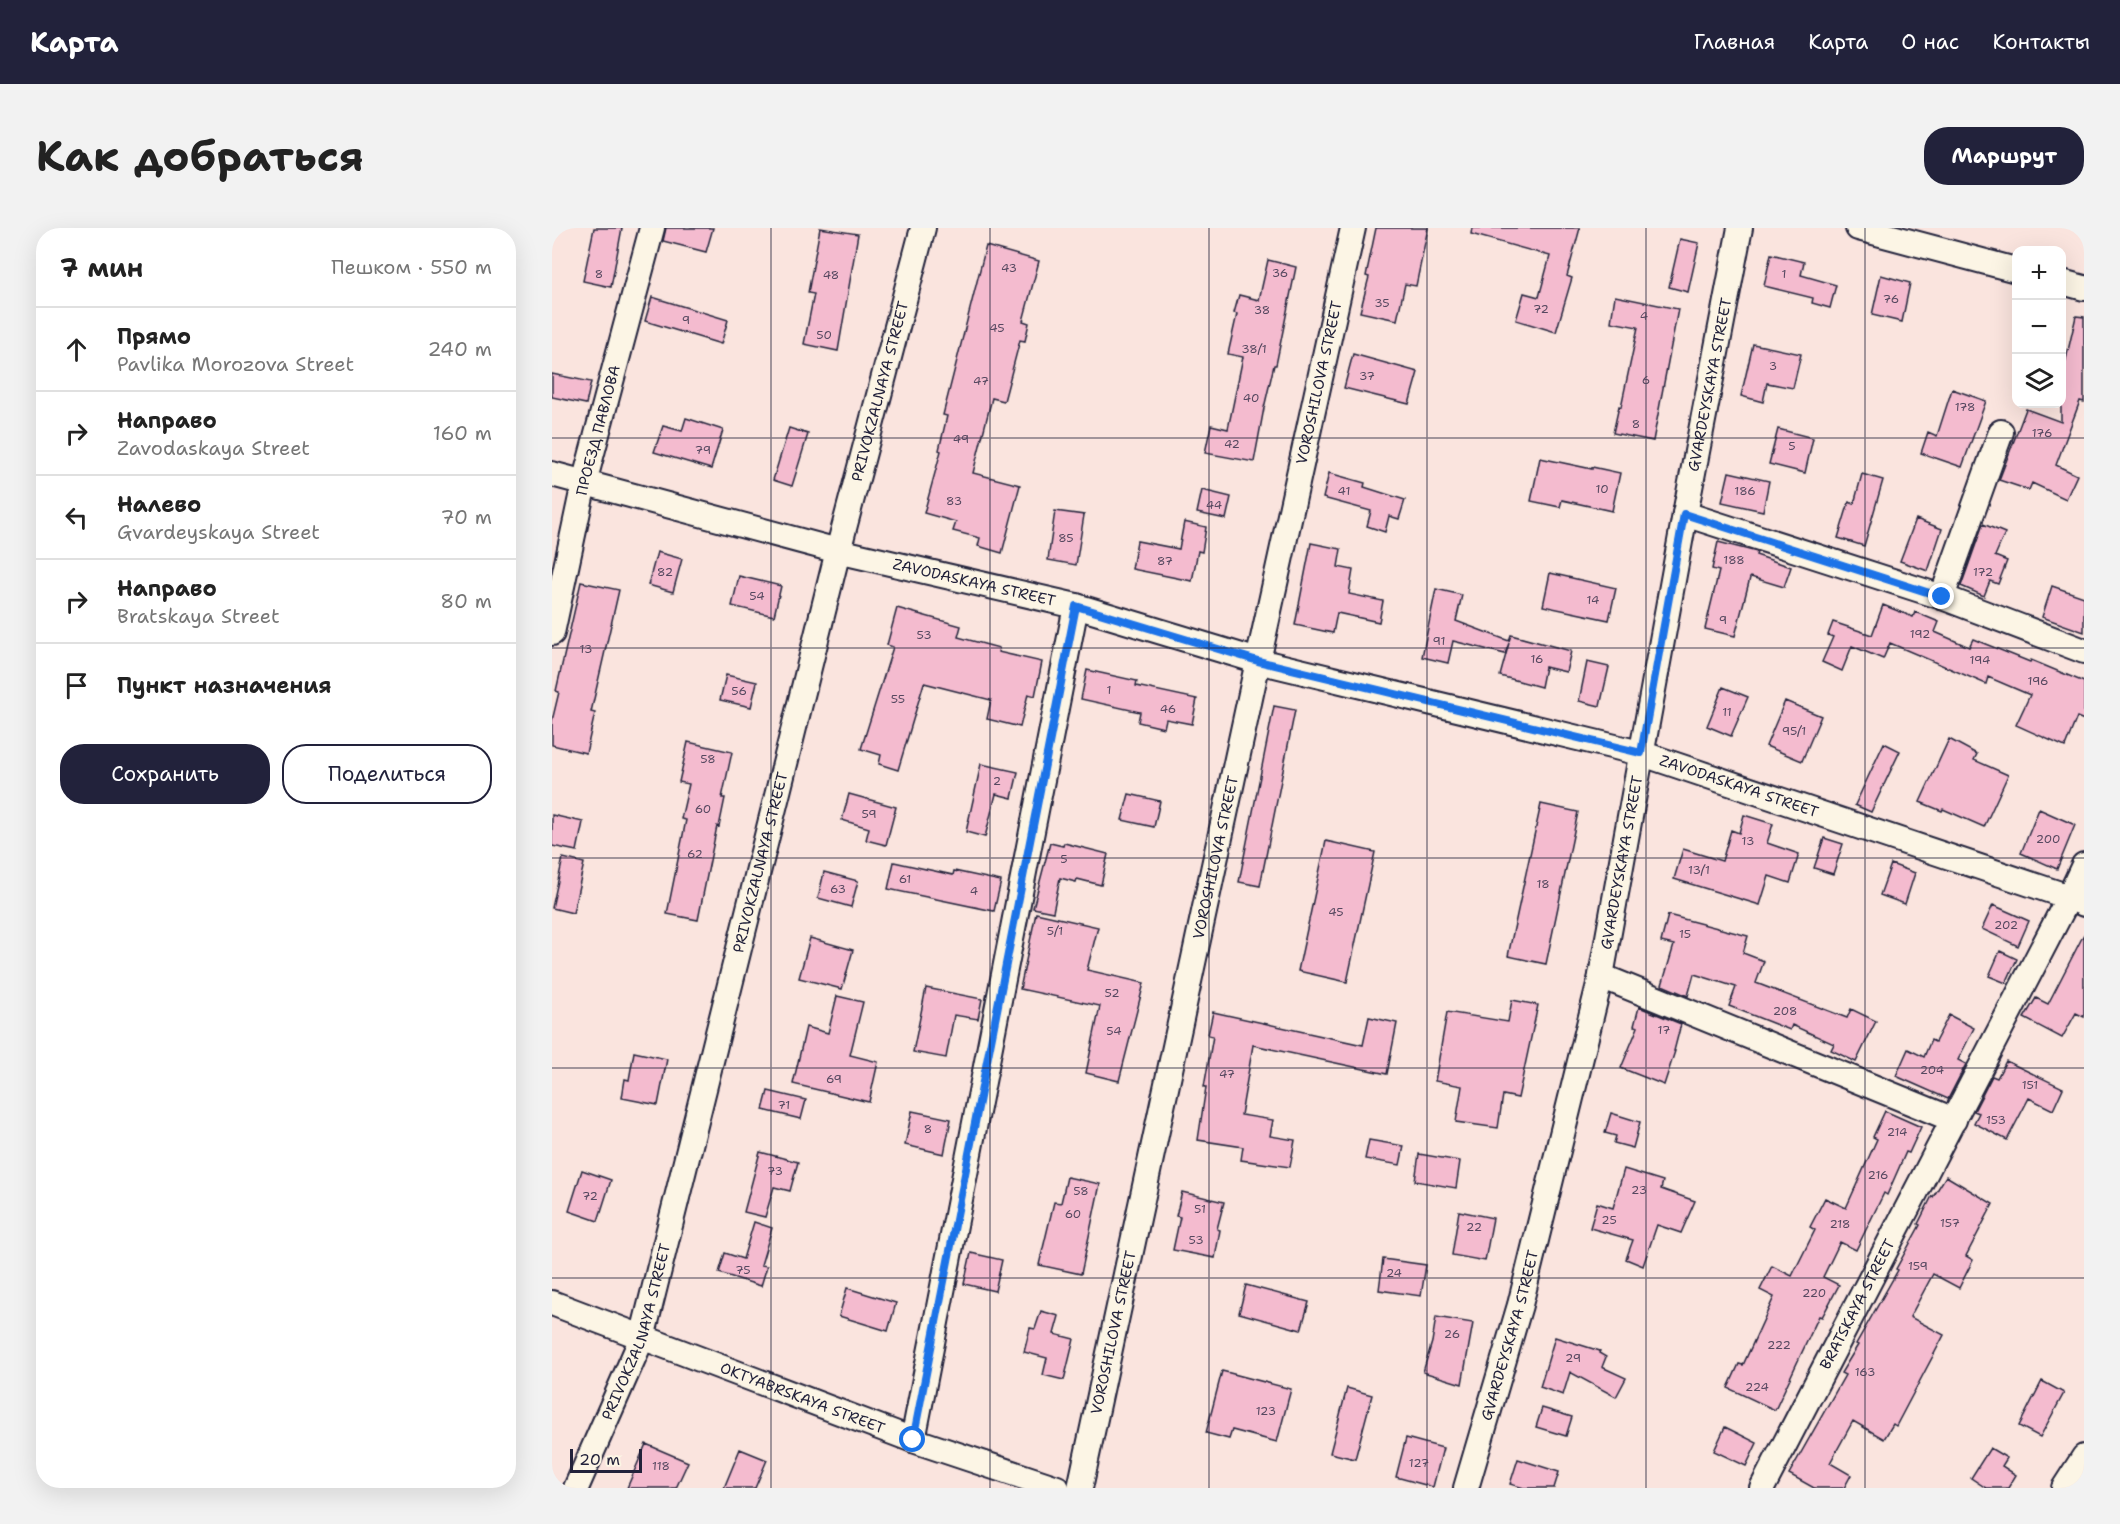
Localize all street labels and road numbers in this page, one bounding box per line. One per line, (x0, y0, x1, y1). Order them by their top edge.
street label: GVARDEYSKAYA STREET (1683, 296, 1736, 473)
street label: PRIVOKZALNAYA STREET (847, 299, 913, 484)
street label: VOROSHILOVA STREET (1291, 299, 1347, 466)
street label: ПРОЕЗД ПАВЛОВА (572, 363, 625, 497)
street label: ZAVODASKAYA STREET (891, 554, 1058, 611)
street label: ZAVODASKAYA STREET (1657, 750, 1821, 822)
street label: PRIVOKZALNAYA STREET (728, 770, 793, 955)
street label: VOROSHILOVA STREET (1188, 774, 1243, 941)
street label: GVARDEYSKAYA STREET (1596, 774, 1647, 951)
street label: BRATSKAYA STREET (1815, 1236, 1900, 1373)
street label: PRIVOKZALNAYA STREET (597, 1241, 675, 1423)
street label: GVARDEYSKAYA STREET (1476, 1248, 1543, 1423)
street label: VOROSHILOVA STREET (1086, 1249, 1141, 1416)
street label: OKTYABRSKAYA STREET (717, 1358, 888, 1438)

